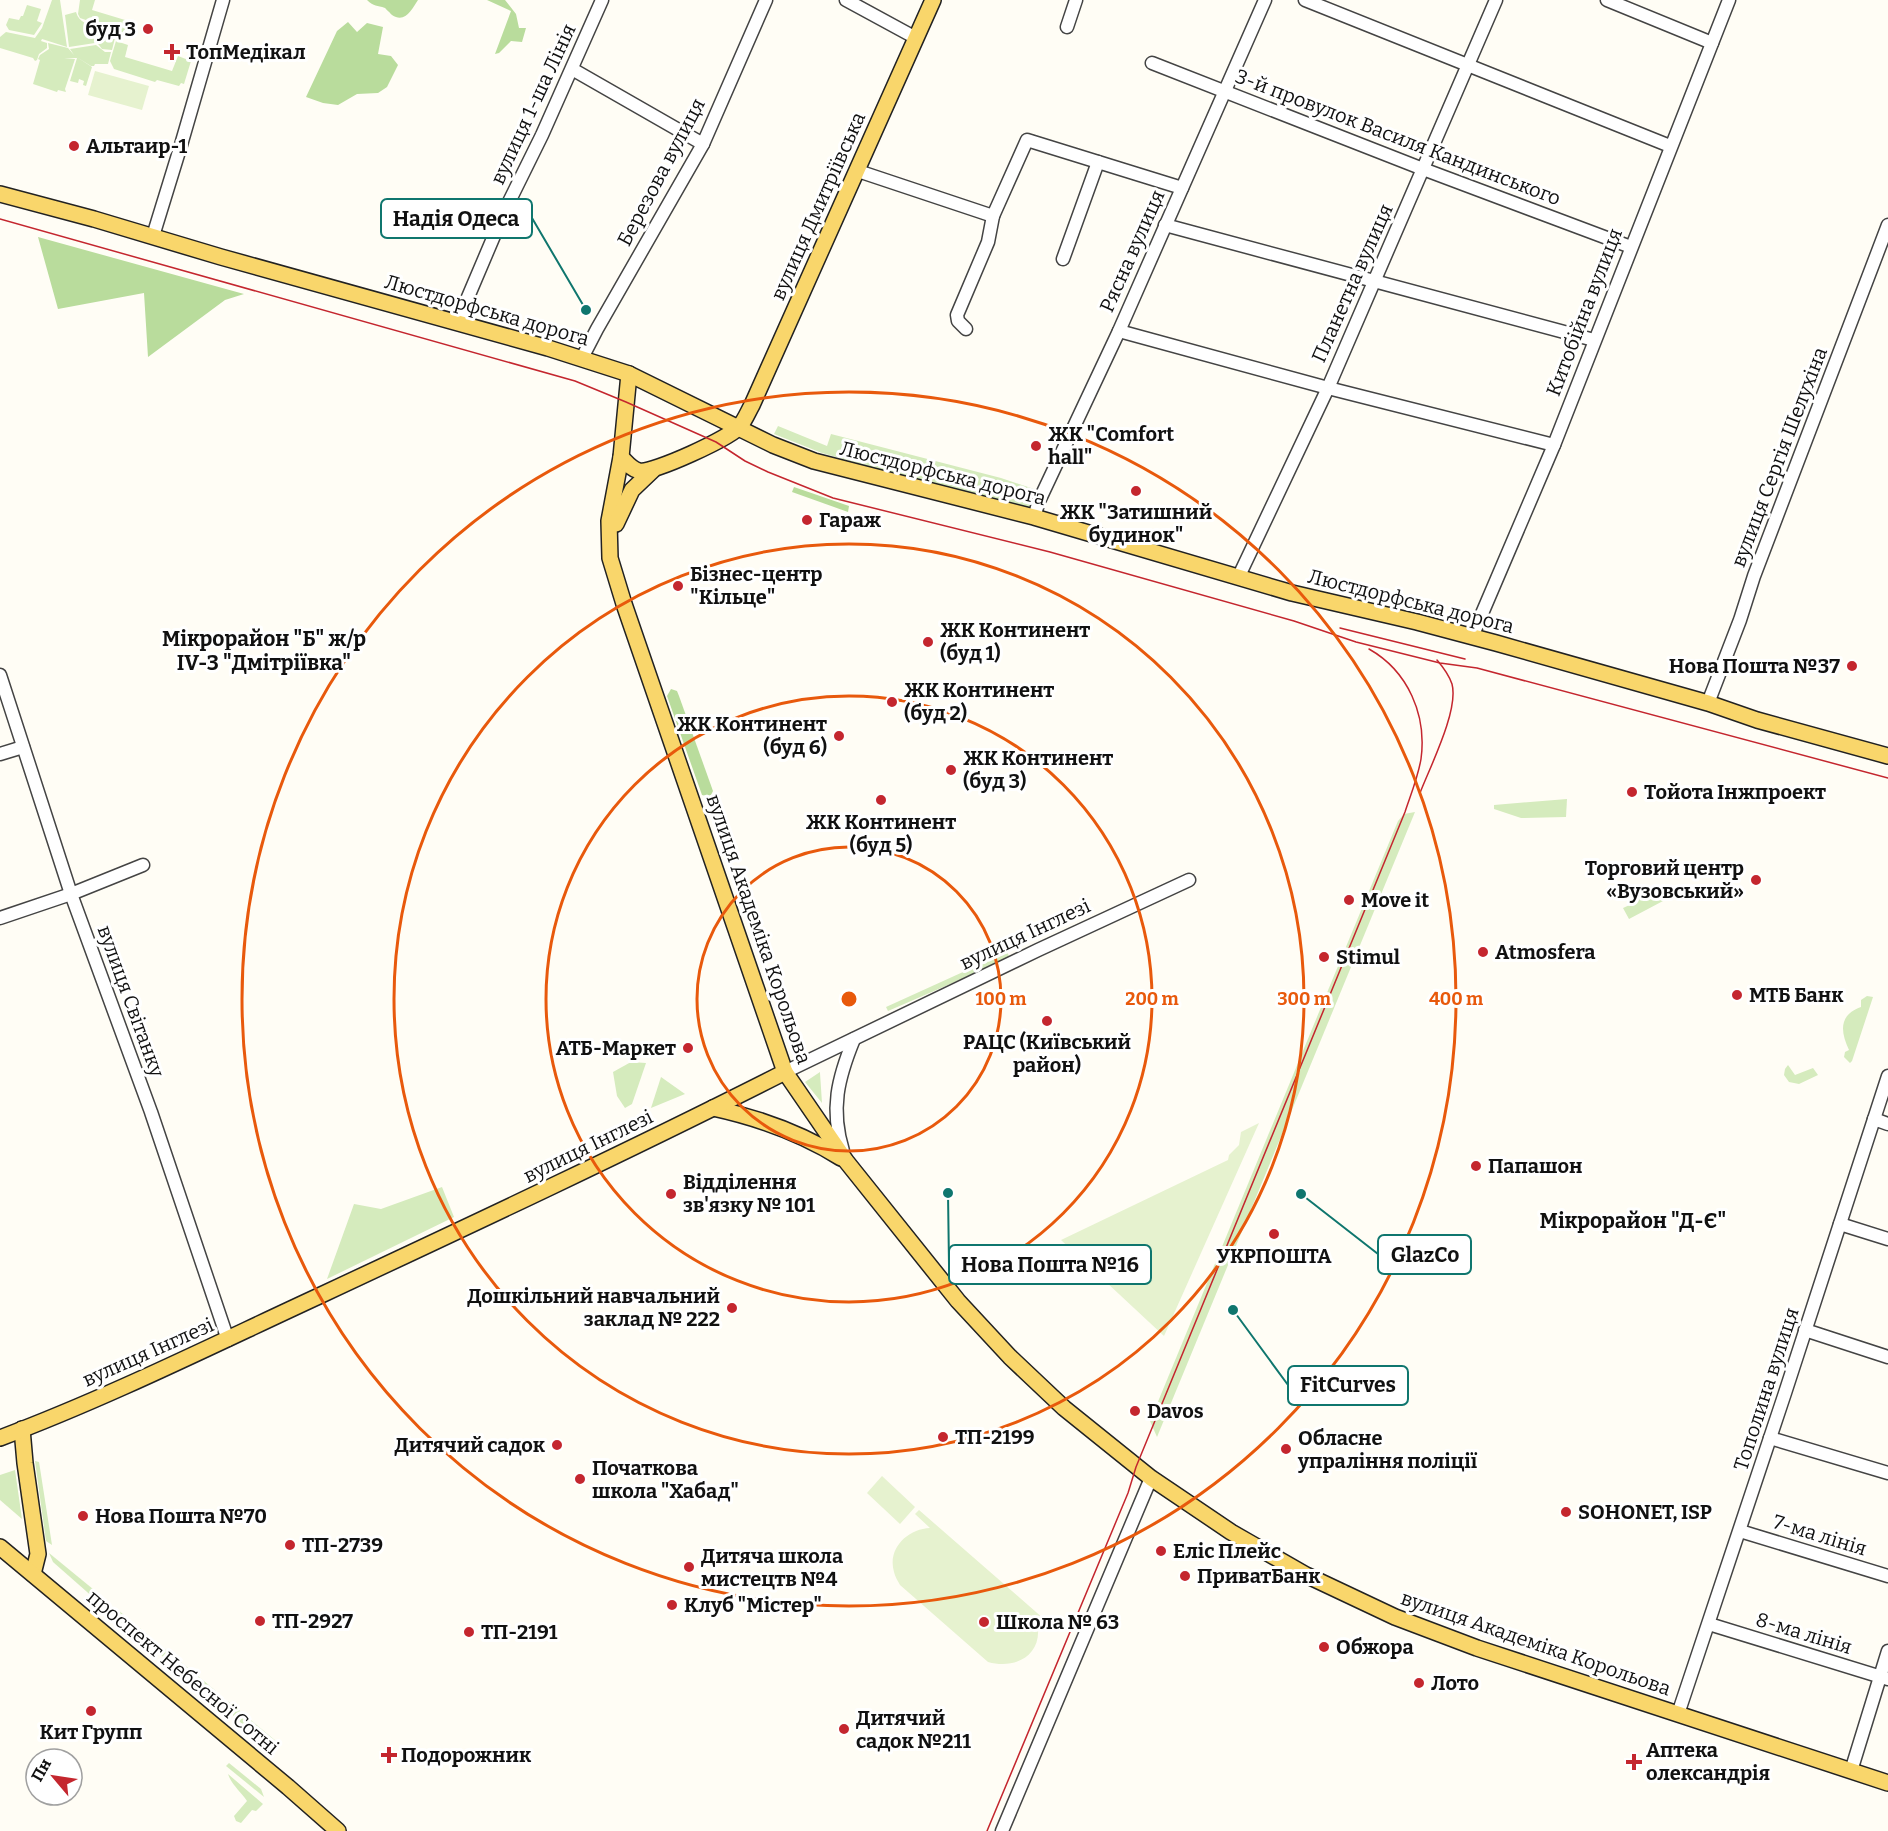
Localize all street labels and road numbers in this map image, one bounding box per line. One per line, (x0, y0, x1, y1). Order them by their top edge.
street label: вулиця 1-ша Лінія (485, 20, 581, 188)
street label: 3-й провулок Василя Кандинського (1232, 64, 1564, 210)
street label: Березова вулиця (612, 94, 710, 250)
street label: вулиця Дмитріївська (766, 108, 870, 304)
street label: Рясна вулиця (1094, 186, 1170, 316)
street label: Планетна вулиця (1306, 200, 1398, 366)
street label: Китобійна вулиця (1541, 225, 1627, 399)
street label: Люстдорфська дорога (382, 269, 592, 351)
street label: вулиця Сергія Шелухіна (1726, 344, 1832, 570)
street label: Люстдорфська дорога (838, 436, 1049, 510)
street label: Люстдорфська дорога (1306, 564, 1517, 638)
street label: вулиця Академіка Корольова (701, 791, 817, 1067)
street label: вулиця Інглезі (956, 893, 1094, 975)
street label: вулиця Світанку (92, 922, 170, 1080)
street label: вулиця Інглезі (519, 1104, 657, 1188)
street label: Тополина вулиця (1728, 1304, 1804, 1474)
street label: вулиця Інглезі (79, 1312, 217, 1392)
street label: 7-ма лінія (1770, 1509, 1870, 1561)
street label: проспект Небесної Сотні (82, 1585, 284, 1759)
street label: вулиця Академіка Корольова (1398, 1585, 1674, 1701)
street label: 8-ма лінія (1753, 1607, 1855, 1659)

